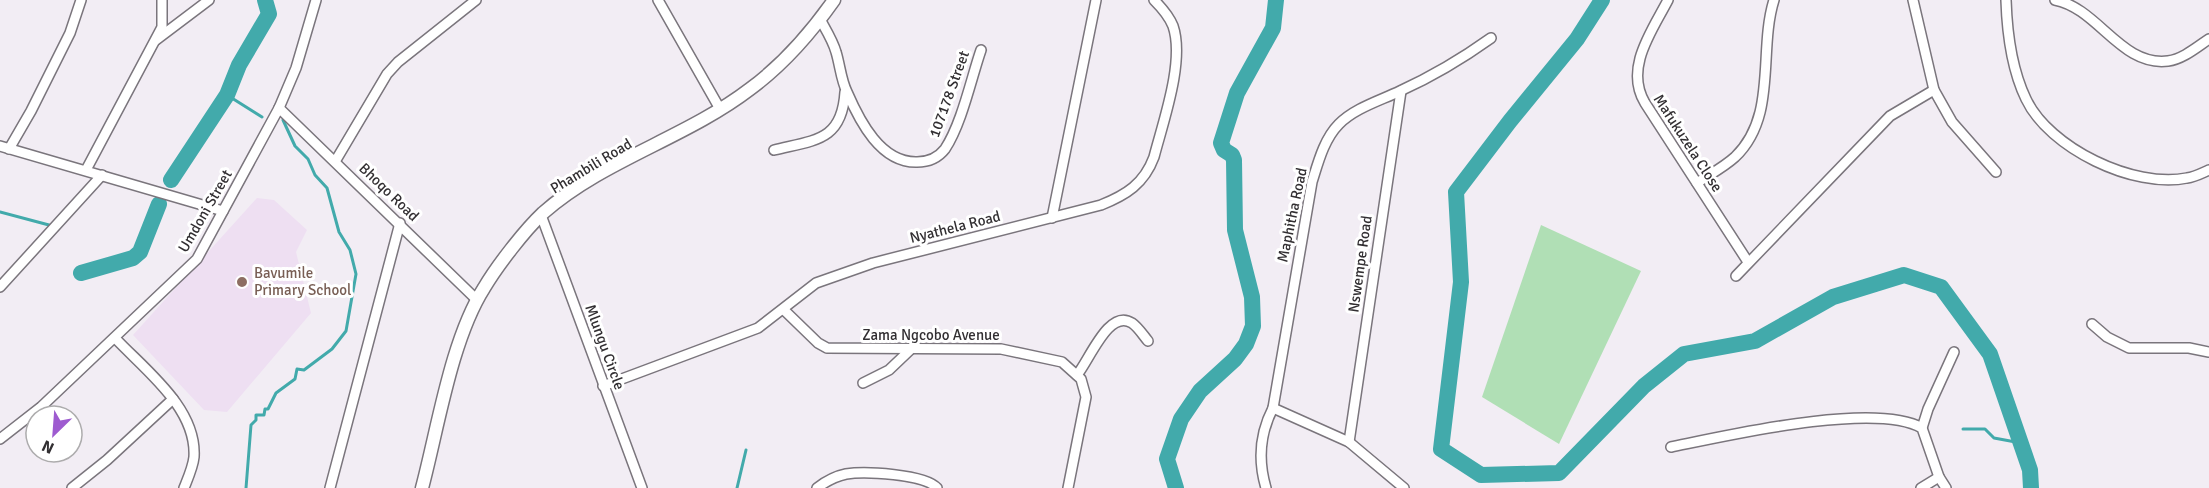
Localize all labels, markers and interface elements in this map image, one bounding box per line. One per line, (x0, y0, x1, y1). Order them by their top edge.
street label: 107178 Street (925, 48, 973, 140)
street label: Mafukuzela Close (1650, 91, 1726, 195)
street label: Phambili Road (547, 135, 635, 197)
street label: Bhoqo Road (355, 159, 423, 225)
street label: Maphitha Road (1273, 166, 1311, 264)
street label: Umdoni Street (174, 167, 236, 255)
street label: Nyathela Road (908, 207, 1002, 247)
street label: Nswempe Road (1344, 214, 1376, 314)
place label: Bavumile Primary School (254, 264, 351, 299)
marker: Bavumile Primary School (235, 275, 249, 289)
street label: Mlungu Circle (581, 302, 629, 392)
street label: Zama Ngcobo Avenue (862, 326, 1000, 344)
north arrow (24, 404, 84, 464)
text: N (39, 435, 57, 458)

